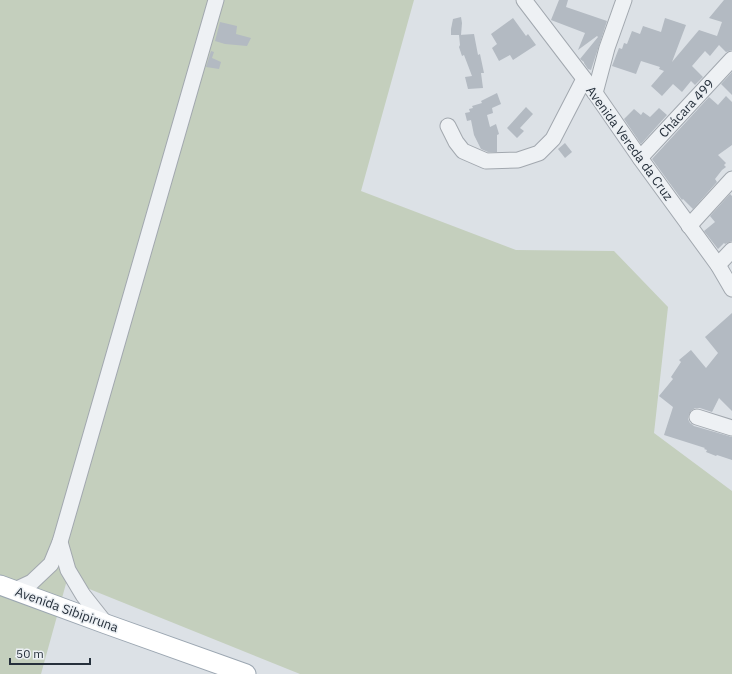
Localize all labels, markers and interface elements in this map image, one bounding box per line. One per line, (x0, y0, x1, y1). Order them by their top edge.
street label: Chácara 499 (655, 75, 718, 141)
street label: Avenida Vereda da Cruz (582, 83, 677, 204)
street label: Avenida Sibipiruna (13, 583, 121, 636)
scale bar (10, 640, 90, 666)
text: 50 m (16, 646, 44, 661)

